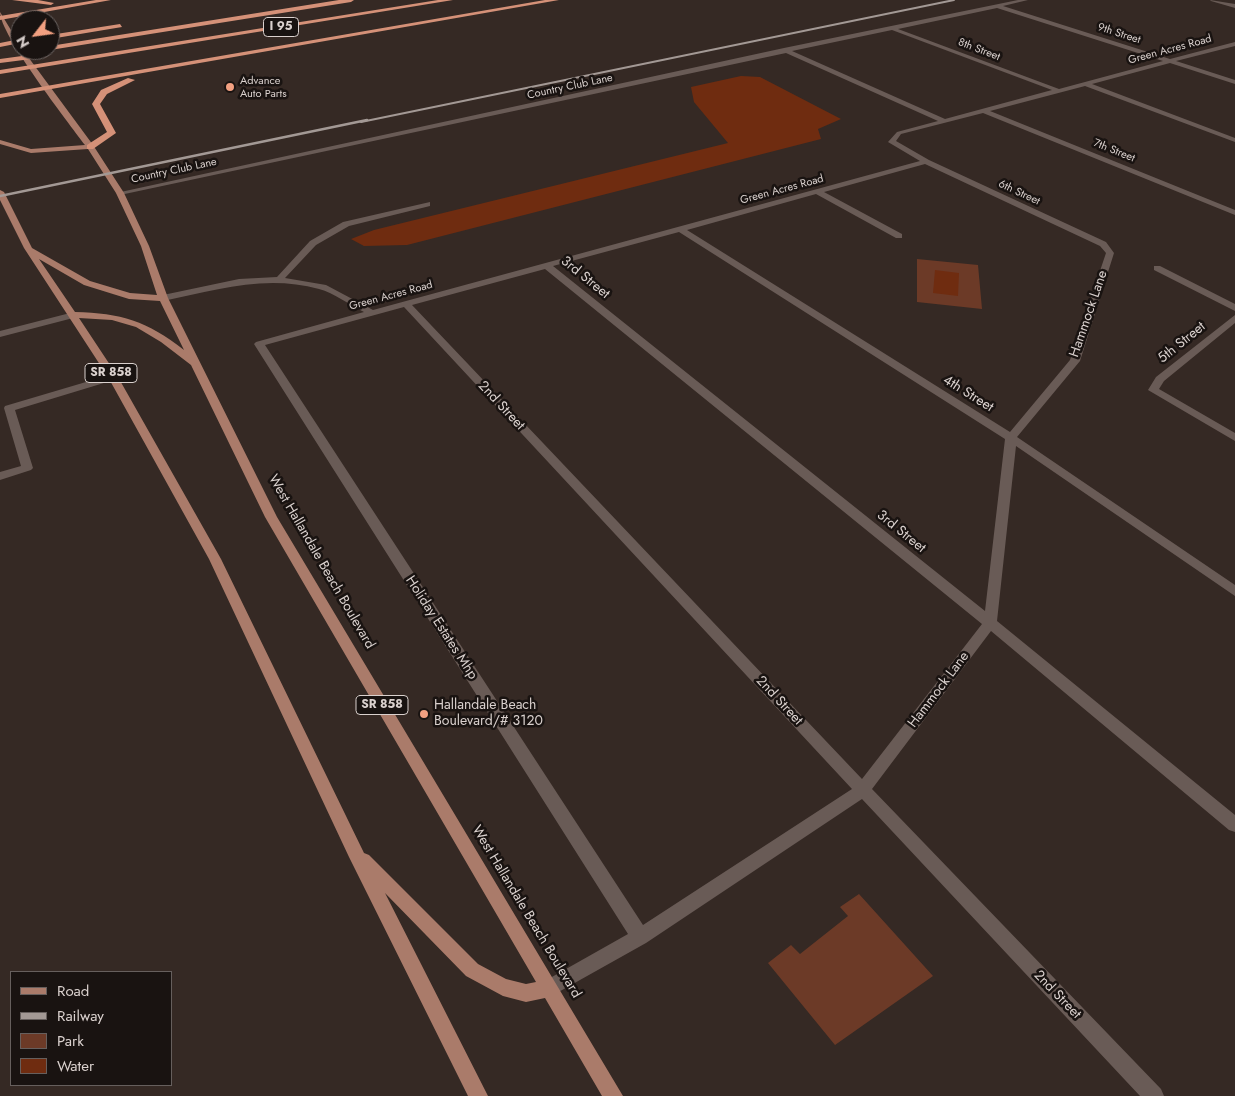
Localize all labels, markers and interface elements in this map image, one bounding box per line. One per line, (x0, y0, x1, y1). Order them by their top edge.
north arrow (10, 10, 60, 60)
road number: I 95 (264, 18, 298, 36)
street label: 9th Street (1096, 21, 1142, 47)
text: N (11, 32, 34, 52)
street label: Green Acres Road (1127, 33, 1213, 67)
street label: 8th Street (956, 36, 1002, 64)
street label: Country Club Lane (526, 71, 614, 103)
place label: Advance Auto Parts (240, 74, 287, 100)
marker: Advance Auto Parts (224, 81, 236, 93)
street label: 7th Street (1091, 137, 1137, 165)
street label: Country Club Lane (130, 155, 218, 187)
street label: Green Acres Road (739, 173, 825, 207)
street label: 6th Street (996, 178, 1042, 208)
street label: 3rd Street (557, 253, 613, 303)
street label: Hammock Lane (1066, 268, 1112, 360)
street label: Green Acres Road (348, 279, 434, 313)
street label: 5th Street (1155, 319, 1209, 367)
road number: SR 858 (85, 363, 137, 382)
street label: 4th Street (940, 372, 996, 416)
street label: 2nd Street (474, 378, 528, 434)
street label: West Hallandale Beach Boulevard (264, 472, 378, 652)
street label: 3rd Street (873, 507, 929, 557)
street label: Holiday Estates Mhp (401, 573, 481, 683)
street label: Hammock Lane (905, 649, 973, 731)
street label: 2nd Street (752, 673, 806, 729)
road number: SR 858 (356, 696, 408, 714)
place label: Hallandale Beach Boulevard/# 3120 (434, 698, 543, 730)
marker: Hallandale Beach Boulevard/# 3120 (418, 708, 430, 720)
street label: West Hallandale Beach Boulevard (468, 823, 584, 1001)
street label: 2nd Street (1030, 967, 1084, 1023)
legend (10, 971, 172, 1086)
text: Road (57, 980, 89, 1002)
text: Railway (57, 1005, 104, 1027)
text: Park (57, 1030, 84, 1052)
text: Water (57, 1055, 94, 1077)

